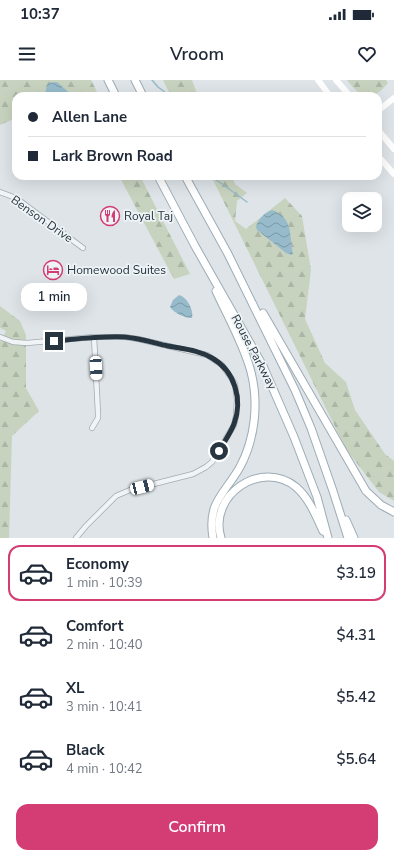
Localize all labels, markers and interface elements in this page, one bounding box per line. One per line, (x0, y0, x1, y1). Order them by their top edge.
text: 10:37 (20, 4, 60, 24)
text: Vroom (170, 42, 224, 66)
icon: menu (16, 43, 38, 65)
icon: heart (356, 43, 378, 65)
text: Allen Lane (52, 107, 127, 127)
text: Lark Brown Road (52, 146, 173, 166)
street label: Benson Drive (8, 192, 76, 246)
map controls (342, 192, 382, 232)
button: layers (342, 192, 382, 232)
restaurant icon: Royal Taj (99, 205, 121, 227)
place label: Royal Taj (124, 208, 173, 224)
hotel icon: Homewood Suites (42, 259, 64, 281)
place label: Homewood Suites (67, 262, 166, 278)
callout: 1 min (21, 283, 87, 311)
text: 1 min (37, 288, 71, 306)
street label: Rouse Parkway (228, 312, 281, 393)
route end (45, 332, 63, 350)
car (89, 356, 103, 380)
route start (210, 442, 228, 460)
car (129, 478, 155, 496)
text: Economy (66, 554, 129, 574)
icon: car (18, 555, 54, 591)
text: $3.19 (336, 563, 376, 583)
text: 1 min · 10:39 (66, 574, 142, 592)
text: Comfort (66, 616, 123, 636)
icon: car (18, 617, 54, 653)
text: $4.31 (336, 625, 376, 645)
text: 2 min · 10:40 (66, 636, 142, 654)
text: XL (66, 678, 85, 698)
icon: car (18, 679, 54, 715)
text: $5.42 (336, 687, 376, 707)
text: 3 min · 10:41 (66, 698, 142, 716)
text: Black (66, 740, 104, 760)
icon: car (18, 741, 54, 777)
text: $5.64 (336, 749, 376, 769)
text: 4 min · 10:42 (66, 760, 142, 778)
button: Confirm (16, 804, 378, 850)

